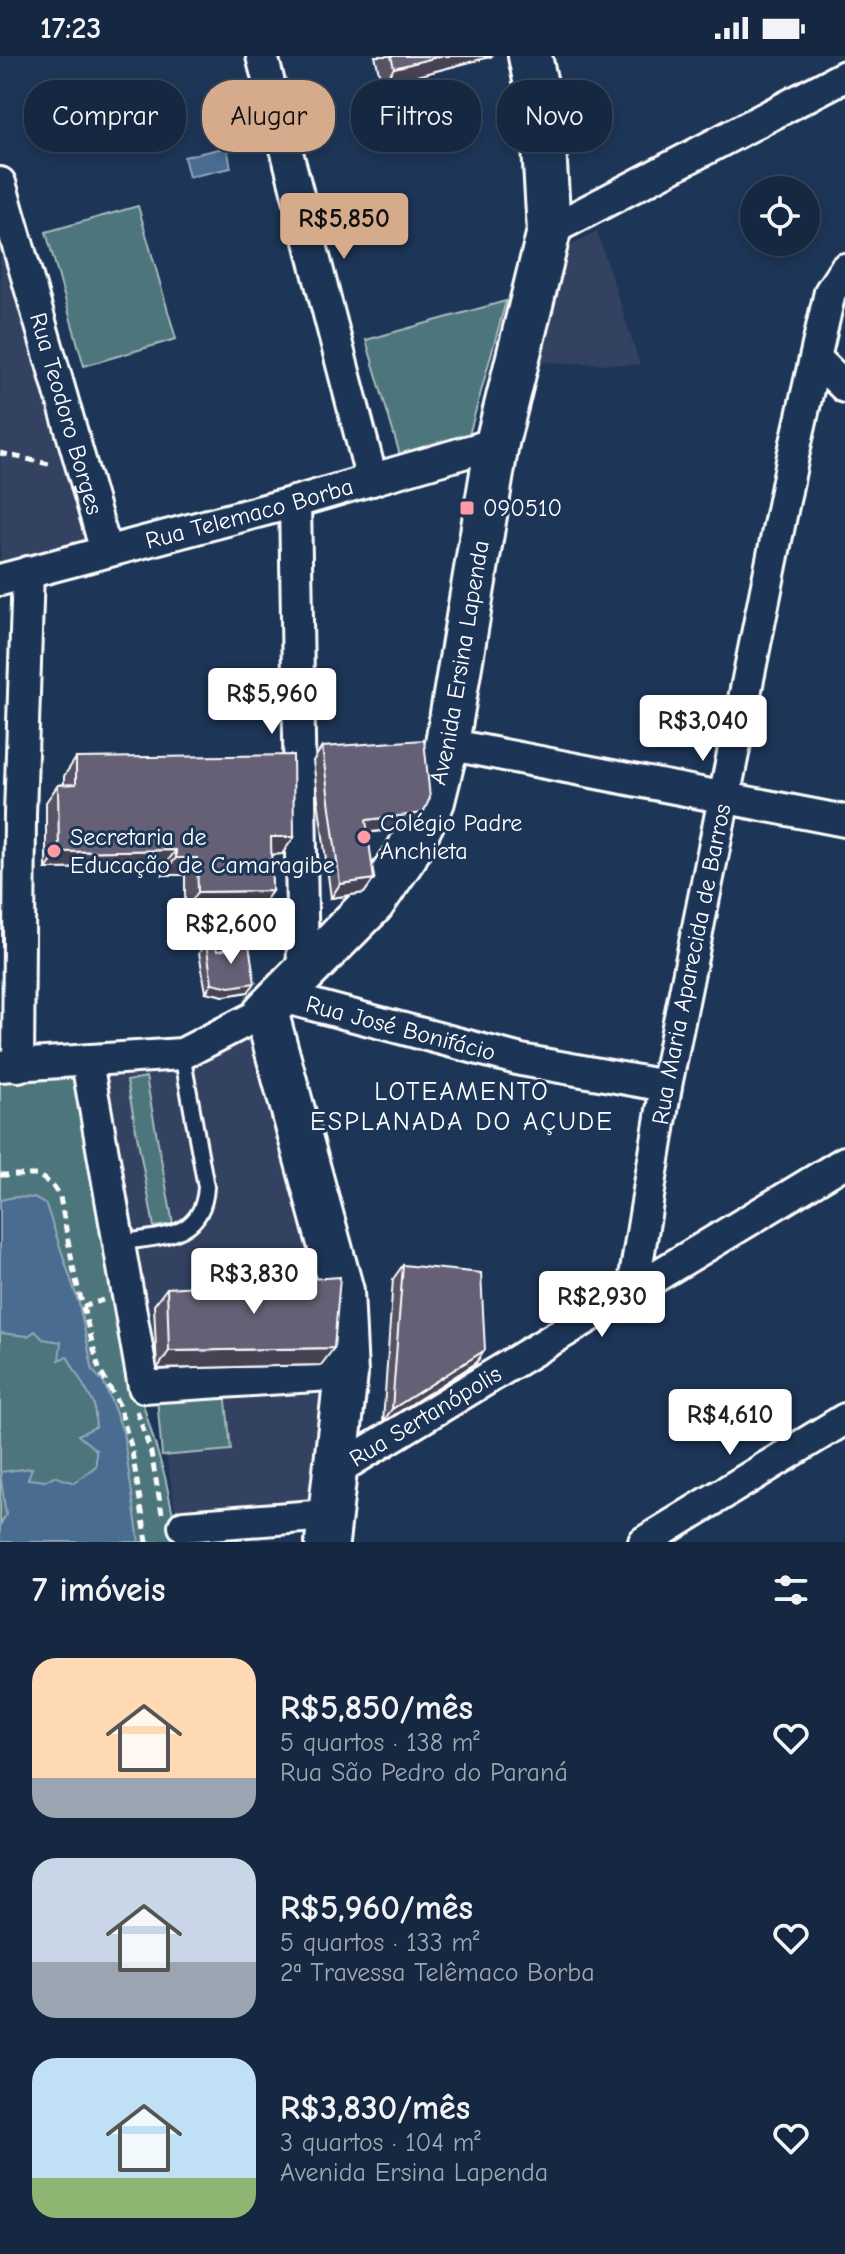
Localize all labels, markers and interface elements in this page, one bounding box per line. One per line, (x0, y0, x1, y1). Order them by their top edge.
text: 17:23 (40, 11, 101, 46)
chip: Comprar (24, 80, 186, 152)
chip: Alugar (202, 80, 335, 152)
chip: Filtros (351, 80, 481, 152)
chip: Novo (497, 80, 612, 152)
map controls (740, 176, 820, 256)
button: locate (740, 176, 820, 256)
pin: R$5,850 (270, 193, 418, 261)
text: R$5,850 (298, 204, 390, 234)
street label: Rua Teodoro Borges (24, 309, 109, 518)
street label: Rua Telemaco Borba (142, 472, 356, 555)
place label: 090510 (483, 494, 562, 522)
marker: 090510 (458, 499, 476, 517)
street label: Avenida Ersina Lapenda (423, 538, 495, 788)
pin: R$5,960 (198, 668, 346, 736)
text: R$5,960 (226, 679, 318, 709)
pin: R$3,040 (629, 695, 777, 763)
text: R$3,040 (658, 706, 748, 736)
street label: Rua Maria Aparecida de Barros (646, 801, 737, 1127)
place label: Colégio Padre Anchieta (380, 809, 522, 865)
place label: Secretaria de Educação de Camaragibe (70, 823, 335, 879)
marker: Colégio Padre Anchieta (355, 828, 373, 846)
marker: Secretaria de Educação de Camaragibe (45, 842, 63, 860)
pin: R$2,600 (157, 898, 305, 966)
text: R$2,600 (185, 909, 277, 939)
street label: Rua José Bonifácio (303, 990, 499, 1067)
district label: LOTEAMENTO ESPLANADA DO AÇUDE (310, 1077, 614, 1137)
pin: R$3,830 (180, 1248, 328, 1316)
text: R$3,830 (209, 1259, 299, 1289)
pin: R$2,930 (528, 1271, 676, 1339)
text: R$2,930 (557, 1282, 647, 1312)
street label: Rua Sertanópolis (344, 1359, 506, 1473)
pin: R$4,610 (656, 1389, 804, 1457)
text: R$4,610 (687, 1400, 773, 1430)
icon: filters (769, 1568, 813, 1612)
text: 7 imóveis (32, 1570, 165, 1610)
text: R$5,850/mês (280, 1688, 473, 1728)
icon: home (96, 1690, 192, 1786)
icon: heart (769, 1716, 813, 1760)
text: 5 quartos · 138 m² (280, 1728, 480, 1758)
text: Rua São Pedro do Paraná (280, 1758, 568, 1788)
text: R$5,960/mês (280, 1888, 473, 1928)
icon: home (96, 1890, 192, 1986)
icon: heart (769, 1916, 813, 1960)
text: 5 quartos · 133 m² (280, 1928, 480, 1958)
text: 2ª Travessa Telêmaco Borba (280, 1958, 595, 1988)
text: R$3,830/mês (280, 2088, 470, 2128)
icon: home (96, 2090, 192, 2186)
icon: heart (769, 2116, 813, 2160)
text: 3 quartos · 104 m² (280, 2128, 481, 2158)
text: Avenida Ersina Lapenda (280, 2158, 548, 2188)

